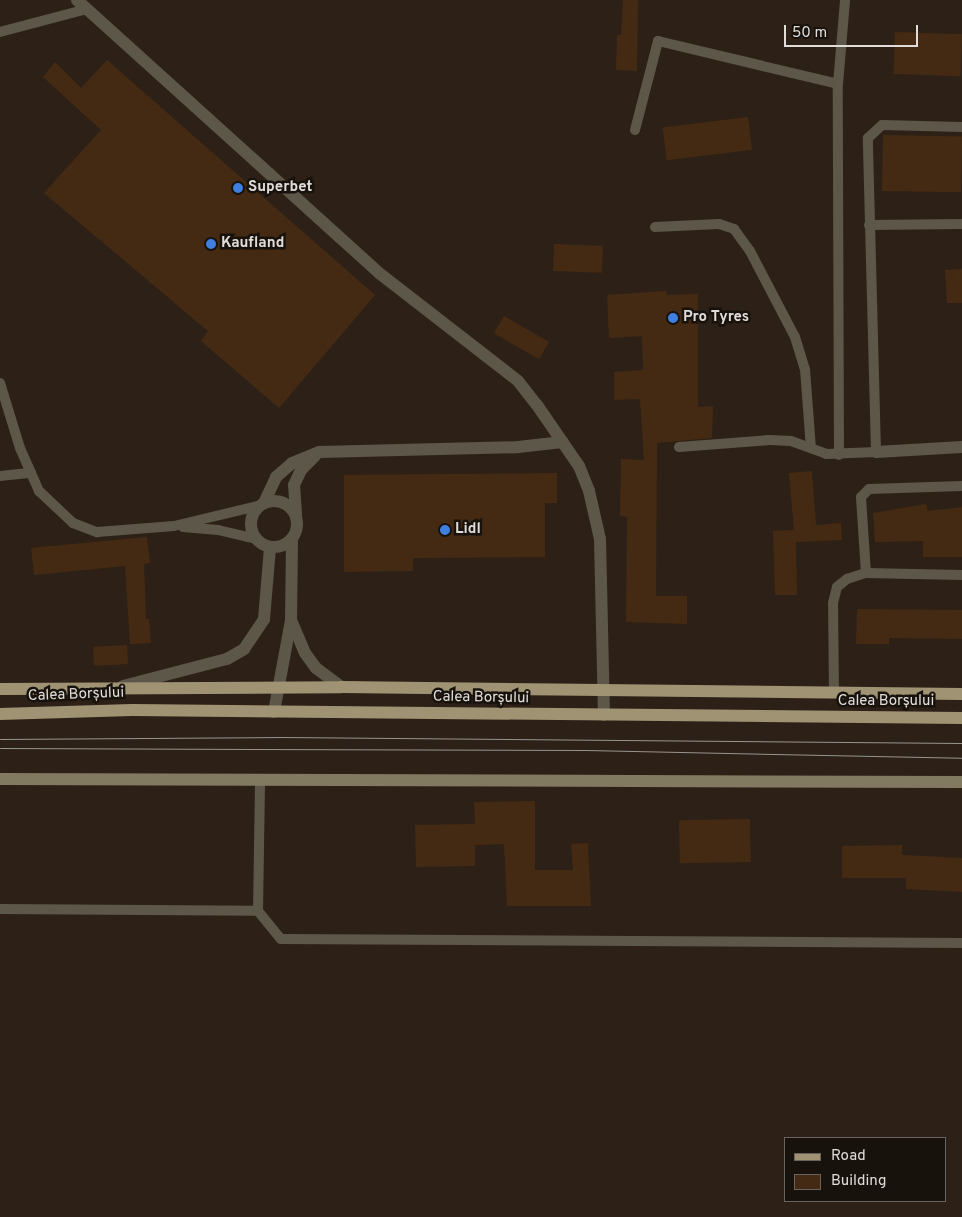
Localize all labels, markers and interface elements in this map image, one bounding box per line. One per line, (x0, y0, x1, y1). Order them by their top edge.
scale bar (787, 15, 921, 47)
text: 50 m (792, 24, 827, 43)
place label: Superbet (248, 179, 312, 197)
marker: Superbet (232, 182, 244, 194)
place label: Kaufland (221, 235, 284, 253)
marker: Kaufland (205, 238, 217, 250)
place label: Pro Tyres (683, 309, 749, 327)
marker: Pro Tyres (667, 312, 679, 324)
place label: Lidl (455, 521, 481, 539)
marker: Lidl (439, 524, 451, 536)
street label: Calea Borșului (28, 684, 124, 706)
street label: Calea Borșului (433, 688, 529, 708)
street label: Calea Borșului (838, 693, 934, 711)
legend (784, 1137, 947, 1202)
text: Road (831, 1147, 866, 1166)
text: Building (831, 1172, 886, 1191)

